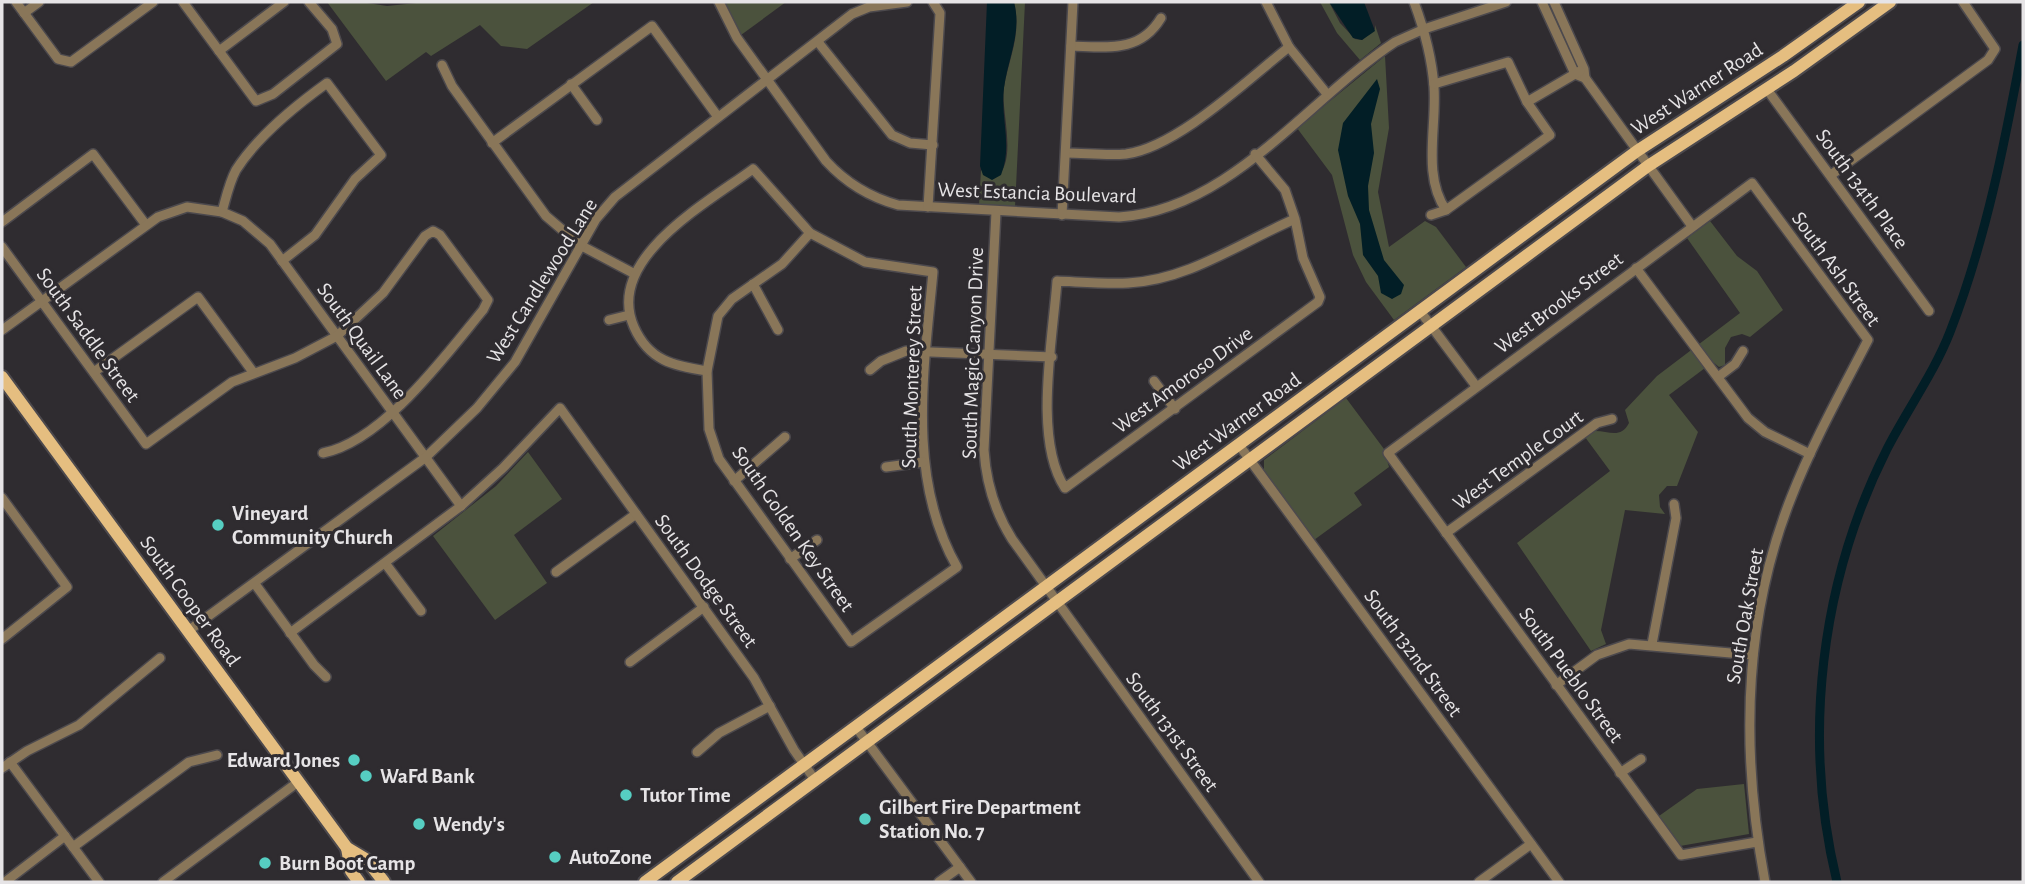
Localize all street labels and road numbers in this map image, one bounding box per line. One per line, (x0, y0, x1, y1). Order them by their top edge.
street label: West Warner Road (1628, 39, 1767, 139)
street label: South 134th Place (1812, 125, 1912, 253)
street label: West Estancia Boulevard (937, 179, 1137, 207)
street label: West Candlewood Lane (483, 195, 601, 367)
street label: South Ash Street (1788, 208, 1884, 330)
street label: South Magic Canyon Drive (959, 247, 987, 459)
street label: West Brooks Street (1491, 248, 1627, 358)
street label: South Saddle Street (32, 264, 144, 406)
street label: South Quail Lane (313, 279, 411, 403)
street label: South Monterey Street (898, 285, 926, 469)
street label: West Amoroso Drive (1109, 323, 1257, 437)
street label: West Warner Road (1169, 369, 1305, 475)
street label: West Temple Court (1449, 406, 1587, 514)
street label: South Golden Key Street (728, 442, 858, 616)
street label: South Dodge Street (651, 510, 761, 652)
street label: South Cooper Road (136, 532, 244, 670)
street label: South Oak Street (1723, 546, 1767, 685)
street label: South 132nd Street (1360, 585, 1466, 721)
street label: South Pueblo Street (1515, 603, 1627, 747)
street label: South 131st Street (1122, 668, 1222, 796)

